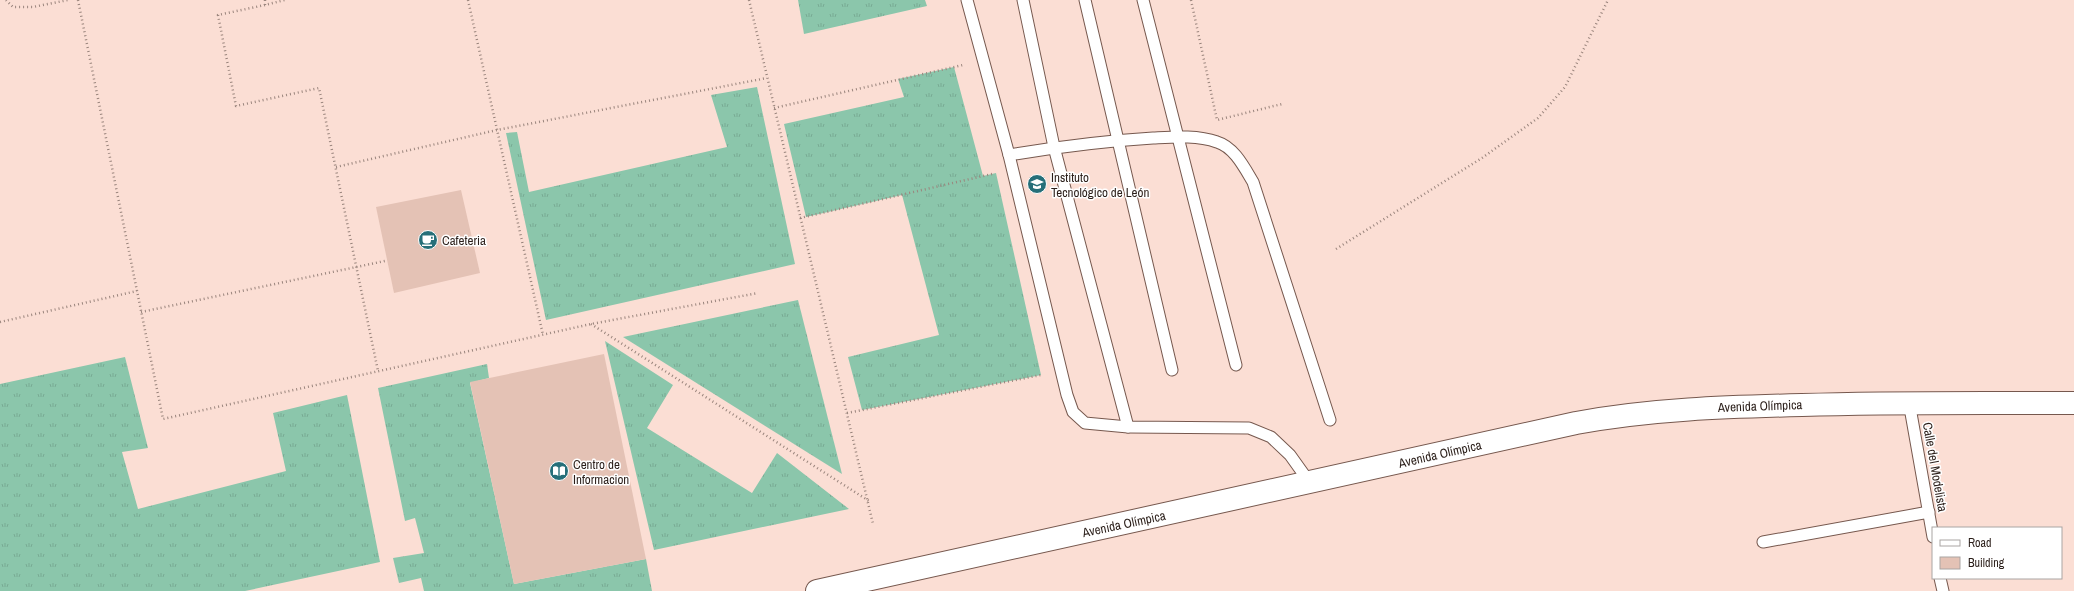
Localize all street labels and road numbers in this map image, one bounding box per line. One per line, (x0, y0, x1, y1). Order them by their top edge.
street label: Avenida Olímpica (1716, 396, 1803, 416)
street label: Calle del Modelista (1919, 421, 1951, 513)
street label: Avenida Olímpica (1396, 436, 1483, 472)
street label: Avenida Olímpica (1080, 507, 1167, 541)

